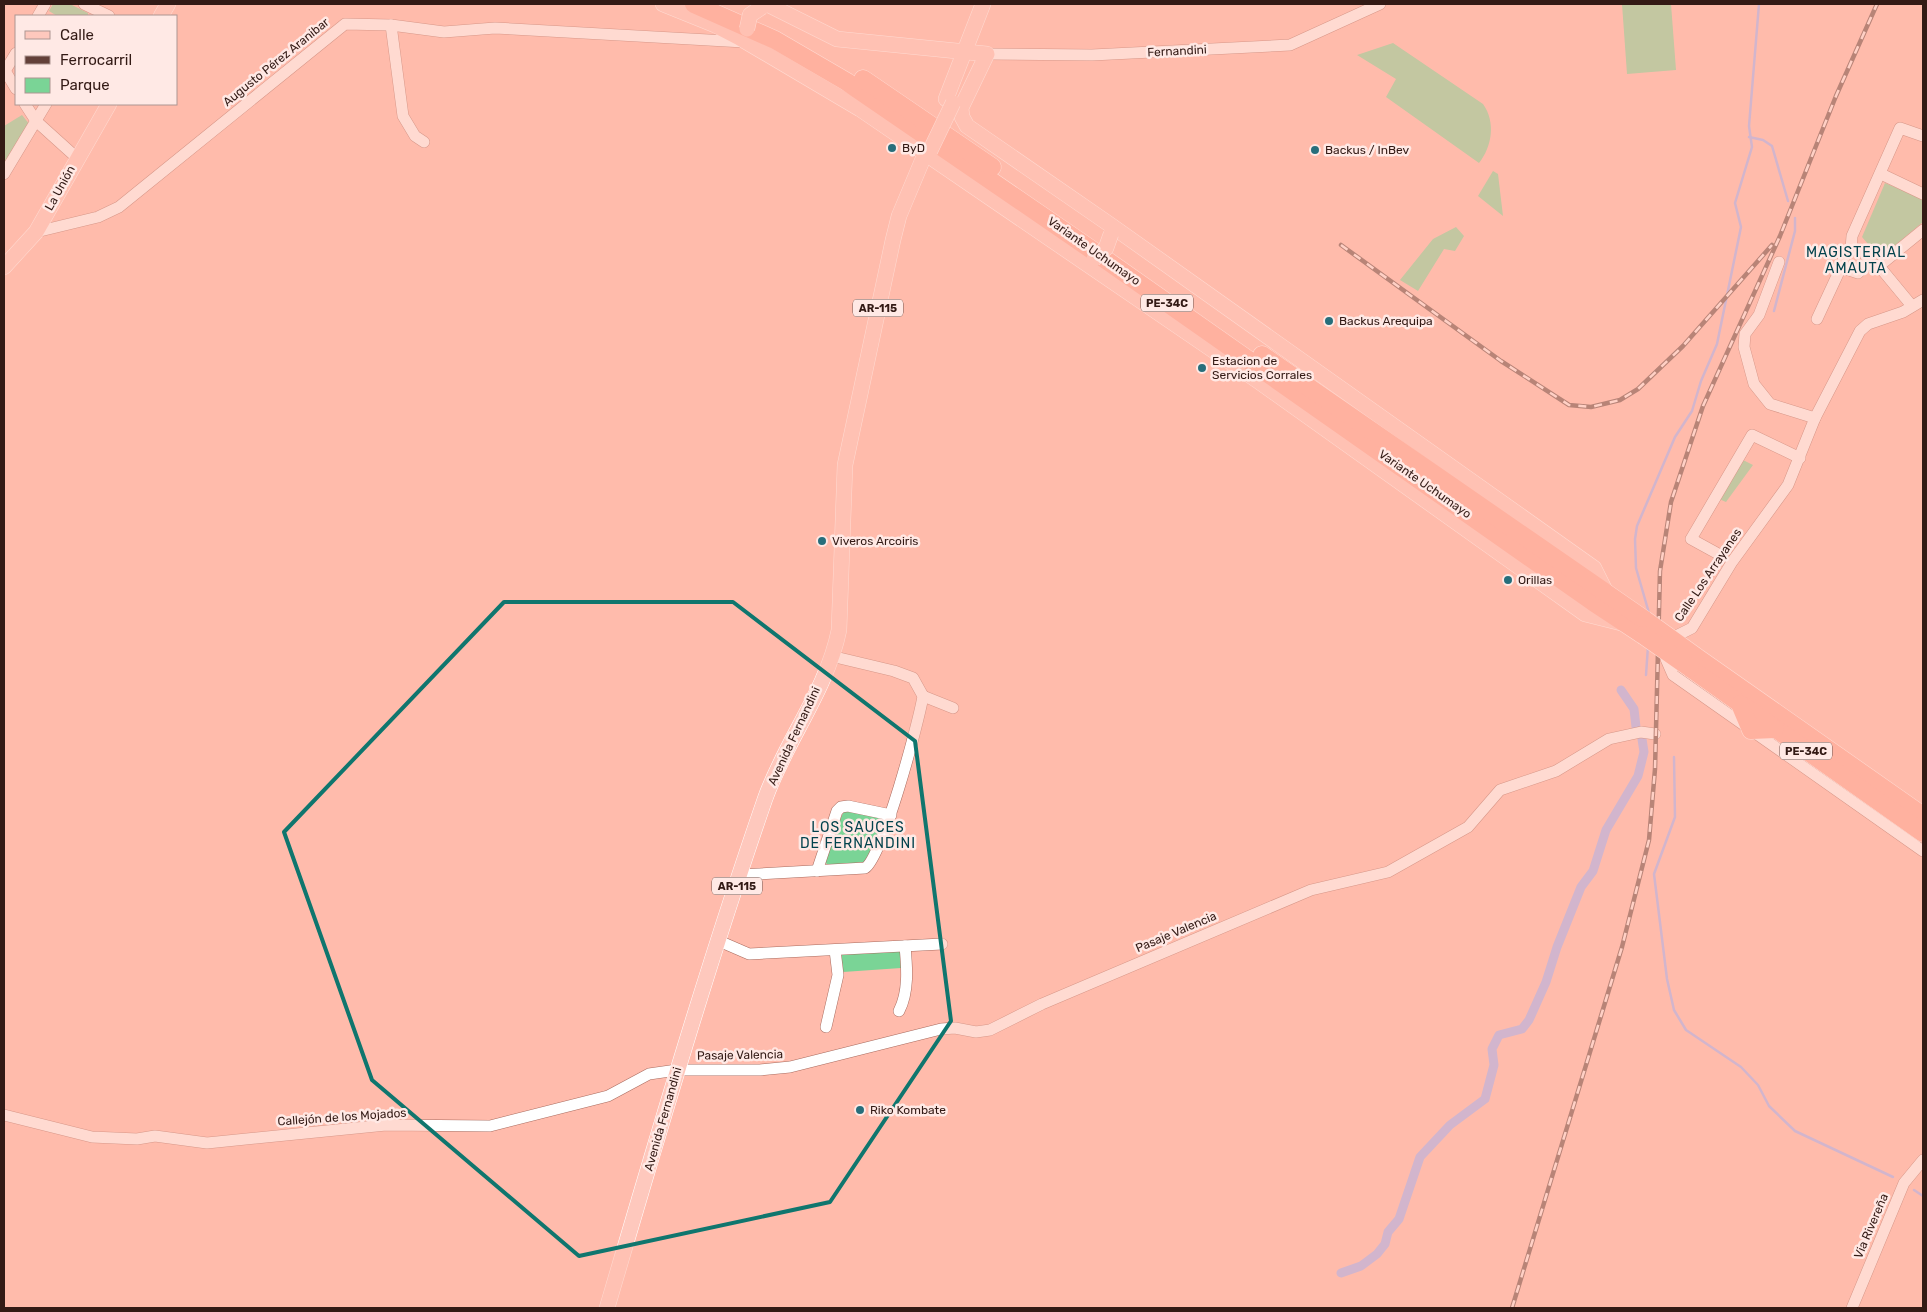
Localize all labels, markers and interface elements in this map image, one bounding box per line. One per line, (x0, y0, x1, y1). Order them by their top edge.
legend (15, 15, 178, 105)
street label: Augusto Pérez Aranibar (220, 15, 332, 109)
text: Calle (60, 26, 94, 44)
street label: Fernandini (1147, 42, 1207, 60)
text: Ferrocarril (60, 51, 132, 69)
text: Parque (60, 76, 110, 94)
place label: ByD (902, 141, 925, 155)
marker: ByD (886, 142, 898, 154)
place label: Backus / InBev (1325, 143, 1410, 157)
marker: Backus / InBev (1309, 144, 1321, 156)
street label: La Unión (42, 163, 78, 213)
street label: Variante Uchumayo (1045, 214, 1143, 288)
district label: MAGISTERIAL AMAUTA (1806, 244, 1906, 277)
road number: PE-34C (1141, 294, 1193, 312)
road number: AR-115 (853, 300, 903, 316)
place label: Backus Arequipa (1339, 314, 1433, 328)
marker: Backus Arequipa (1323, 315, 1335, 327)
place label: Estacion de Servicios Corrales (1212, 354, 1312, 382)
marker: Estacion de Servicios Corrales (1196, 362, 1208, 374)
street label: Variante Uchumayo (1376, 447, 1474, 521)
street label: Calle Los Arrayanes (1672, 526, 1744, 624)
place label: Viveros Arcoiris (832, 534, 918, 548)
marker: Viveros Arcoiris (816, 535, 828, 547)
place label: Orillas (1518, 573, 1552, 587)
marker: Orillas (1502, 574, 1514, 586)
street label: Avenida Fernandini (765, 684, 823, 788)
road number: PE-34C (1780, 742, 1832, 759)
district label: LOS SAUCES DE FERNANDINI (800, 819, 916, 852)
road number: AR-115 (712, 878, 762, 894)
street label: Pasaje Valencia (1134, 909, 1218, 955)
street label: Pasaje Valencia (697, 1047, 783, 1063)
street label: Avenida Fernandini (641, 1065, 685, 1172)
place label: Riko Kombate (870, 1103, 946, 1117)
marker: Riko Kombate (854, 1104, 866, 1116)
street label: Callejón de los Mojados (277, 1106, 407, 1128)
street label: Via Rivereña (1851, 1191, 1891, 1261)

